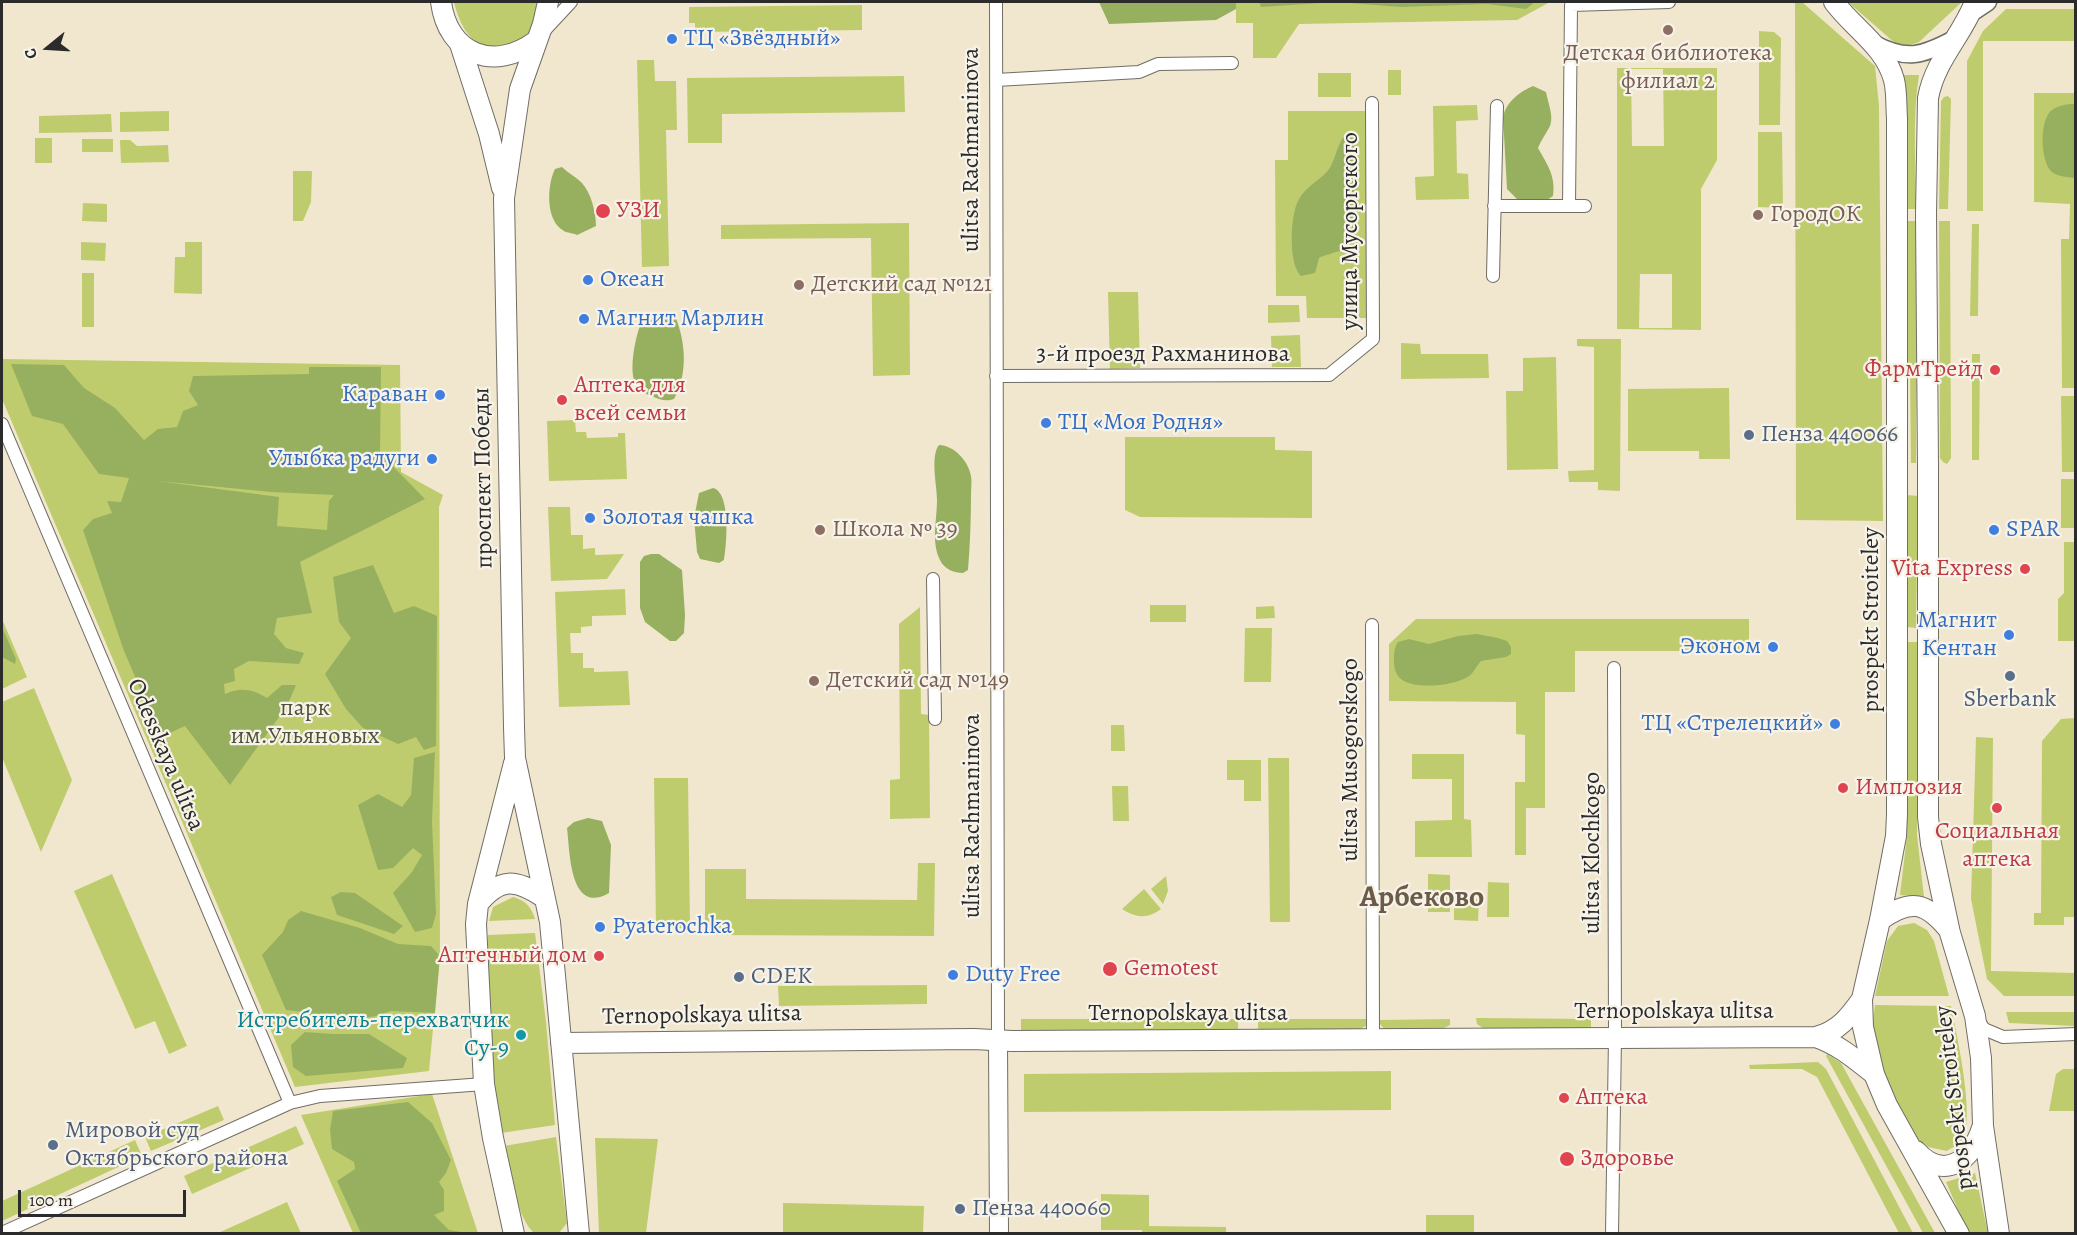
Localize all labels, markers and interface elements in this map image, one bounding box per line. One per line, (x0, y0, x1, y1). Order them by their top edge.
north arrow (18, 18, 78, 78)
marker: Детская библиотека филиал 2 (1661, 23, 1675, 37)
place label: ТЦ «Звёздный» (684, 25, 840, 53)
marker: ТЦ «Звёздный» (665, 32, 679, 46)
place label: Детская библиотека филиал 2 (1564, 40, 1772, 96)
text: С (19, 45, 43, 62)
street label: ulitsa Rachmaninova (958, 48, 986, 252)
street label: улица Мусоргского (1337, 132, 1365, 330)
place label: УЗИ (616, 197, 660, 225)
place label: ГородОК (1770, 201, 1861, 229)
marker: УЗИ (594, 202, 612, 220)
marker: ГородОК (1751, 208, 1765, 222)
place label: Океан (600, 266, 665, 294)
place label: Детский сад №121 (811, 271, 992, 299)
marker: Океан (581, 273, 595, 287)
marker: Детский сад №121 (792, 278, 806, 292)
place label: Магнит Марлин (596, 305, 764, 333)
marker: Магнит Марлин (577, 312, 591, 326)
street label: 3-й проезд Рахманинова (1036, 341, 1290, 369)
place label: ФармТрейд (1865, 356, 1983, 384)
marker: ФармТрейд (1988, 363, 2002, 377)
place label: Аптека для всей семьи (574, 372, 687, 428)
place label: Караван (342, 381, 428, 409)
street label: проспект Победы (468, 387, 500, 569)
marker: Караван (433, 388, 447, 402)
marker: Аптека для всей семьи (555, 393, 569, 407)
place label: ТЦ «Моя Родня» (1058, 409, 1223, 437)
marker: ТЦ «Моя Родня» (1039, 416, 1053, 430)
place label: Пенза 440066 (1761, 421, 1898, 449)
marker: Пенза 440066 (1742, 428, 1756, 442)
place label: Улыбка радуги (269, 445, 420, 473)
marker: Улыбка радуги (425, 452, 439, 466)
place label: Золотая чашка (602, 504, 754, 532)
marker: Золотая чашка (583, 511, 597, 525)
place label: Школа № 39 (832, 516, 958, 544)
place label: SPAR (2006, 516, 2060, 544)
marker: Школа № 39 (813, 523, 827, 537)
marker: SPAR (1987, 523, 2001, 537)
street label: prospekt Stroiteley (1858, 527, 1886, 713)
place label: Vita Express (1891, 555, 2013, 583)
marker: Vita Express (2018, 562, 2032, 576)
place label: Магнит Кентан (1917, 607, 1997, 663)
marker: Магнит Кентан (2002, 628, 2016, 642)
place label: Эконом (1680, 633, 1761, 661)
marker: Эконом (1766, 640, 1780, 654)
street label: ulitsa Musogorskogo (1337, 658, 1365, 862)
place label: Детский сад №149 (826, 667, 1009, 695)
marker: Sberbank (2003, 669, 2017, 683)
marker: Детский сад №149 (807, 674, 821, 688)
street label: Odesskaya ulitsa (120, 675, 210, 835)
place label: Sberbank (1963, 686, 2057, 714)
park label: парк им.Ульяновых (230, 695, 380, 751)
place label: ТЦ «Стрелецкий» (1642, 710, 1823, 738)
street label: ulitsa Rachmaninova (959, 714, 987, 918)
marker: ТЦ «Стрелецкий» (1828, 717, 1842, 731)
street label: ulitsa Klochkogo (1579, 772, 1607, 934)
place label: Имплозия (1855, 774, 1963, 802)
marker: Имплозия (1836, 781, 1850, 795)
marker: Социальная аптека (1990, 801, 2004, 815)
place label: Социальная аптека (1935, 818, 2059, 874)
district label: Арбеково (1360, 881, 1484, 917)
place label: Pyaterochka (612, 913, 732, 941)
marker: Pyaterochka (593, 920, 607, 934)
place label: Аптечный дом (438, 942, 587, 970)
marker: Аптечный дом (592, 949, 606, 963)
place label: Gemotest (1124, 955, 1218, 983)
marker: Gemotest (1101, 960, 1119, 978)
place label: Duty Free (965, 961, 1060, 989)
place label: CDEK (751, 963, 812, 991)
marker: Duty Free (946, 968, 960, 982)
marker: CDEK (732, 970, 746, 984)
street label: Ternopolskaya ulitsa (1574, 998, 1774, 1026)
street label: Ternopolskaya ulitsa (602, 1000, 802, 1032)
street label: Ternopolskaya ulitsa (1088, 1000, 1288, 1028)
street label: prospekt Stroiteley (1929, 1004, 1981, 1192)
place label: Истребитель-перехватчик Су-9 (236, 1007, 509, 1063)
marker: Истребитель-перехватчик Су-9 (514, 1028, 528, 1042)
place label: Аптека (1576, 1084, 1648, 1112)
marker: Аптека (1557, 1091, 1571, 1105)
place label: Мировой суд Октябрьского района (65, 1117, 288, 1173)
marker: Мировой суд Октябрьского района (46, 1138, 60, 1152)
place label: Здоровье (1580, 1145, 1674, 1173)
marker: Здоровье (1558, 1150, 1576, 1168)
scale bar (21, 1178, 189, 1216)
text: 100 m (29, 1188, 73, 1212)
place label: Пенза 440060 (972, 1195, 1111, 1223)
marker: Пенза 440060 (953, 1202, 967, 1216)

